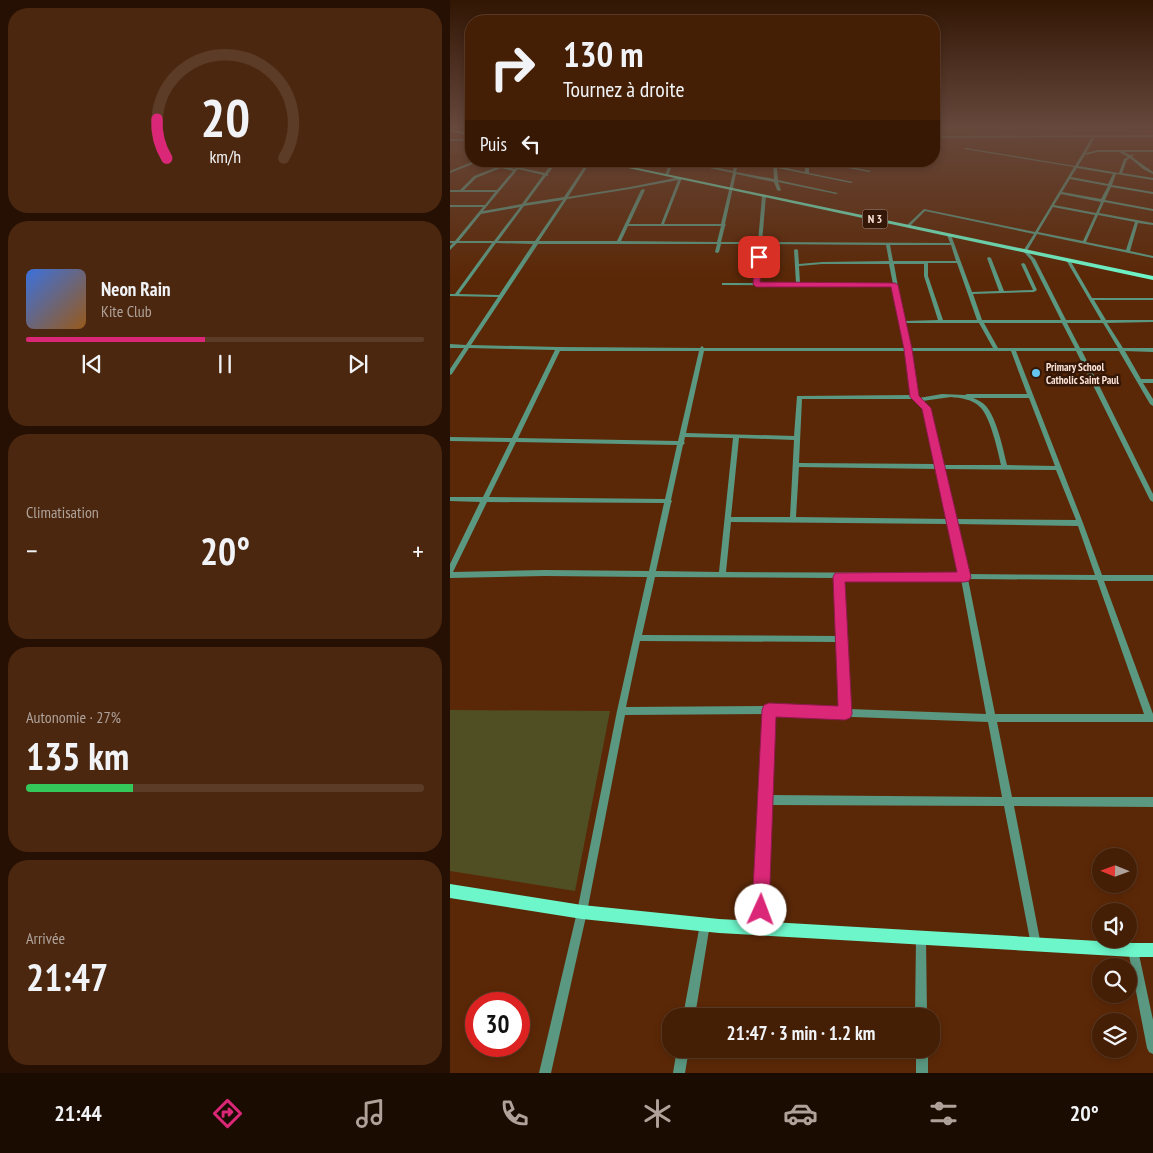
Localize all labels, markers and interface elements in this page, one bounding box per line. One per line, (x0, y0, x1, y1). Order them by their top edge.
text: 130 m (563, 31, 644, 77)
icon: right (480, 35, 545, 100)
text: Tournez à droite (563, 75, 685, 103)
text: 20 (200, 84, 250, 151)
icon: left (517, 130, 545, 158)
text: Puis (480, 132, 507, 156)
text: km/h (209, 145, 241, 168)
road number: N 3 (862, 210, 888, 228)
pin (738, 236, 780, 278)
icon: arrive (745, 243, 773, 271)
text: Neon Rain (101, 277, 170, 301)
text: Kite Club (101, 301, 152, 321)
icon: previous (78, 350, 106, 378)
icon: pause (211, 350, 239, 378)
icon: next (344, 350, 372, 378)
place label: Primary School Catholic Saint Paul (1046, 360, 1119, 387)
marker: Primary School Catholic Saint Paul (1030, 367, 1042, 379)
text: Climatisation (26, 502, 99, 522)
text: 20° (200, 526, 250, 575)
text: − (26, 532, 38, 569)
text: + (412, 532, 424, 569)
text: Autonomie · 27% (26, 707, 121, 727)
text: 135 km (26, 731, 129, 780)
north arrow (1092, 848, 1138, 892)
map controls (1092, 848, 1137, 1058)
position arrow (734, 883, 786, 935)
button: sound (1092, 903, 1137, 948)
text: Arrivée (26, 928, 65, 948)
text: 21:47 (26, 952, 108, 1001)
button: search (1092, 958, 1137, 1003)
speed limit sign: 30 (465, 992, 530, 1057)
button: layers (1092, 1013, 1137, 1058)
text: 21:47 · 3 min · 1.2 km (727, 1021, 875, 1045)
icon: directions (210, 1096, 245, 1131)
icon: music (353, 1096, 388, 1131)
icon: phone (497, 1096, 532, 1131)
icon: climate (640, 1096, 675, 1131)
icon: car (783, 1096, 818, 1131)
icon: filters (926, 1096, 961, 1131)
text: 21:44 (54, 1099, 102, 1127)
text: 20° (1070, 1099, 1099, 1127)

